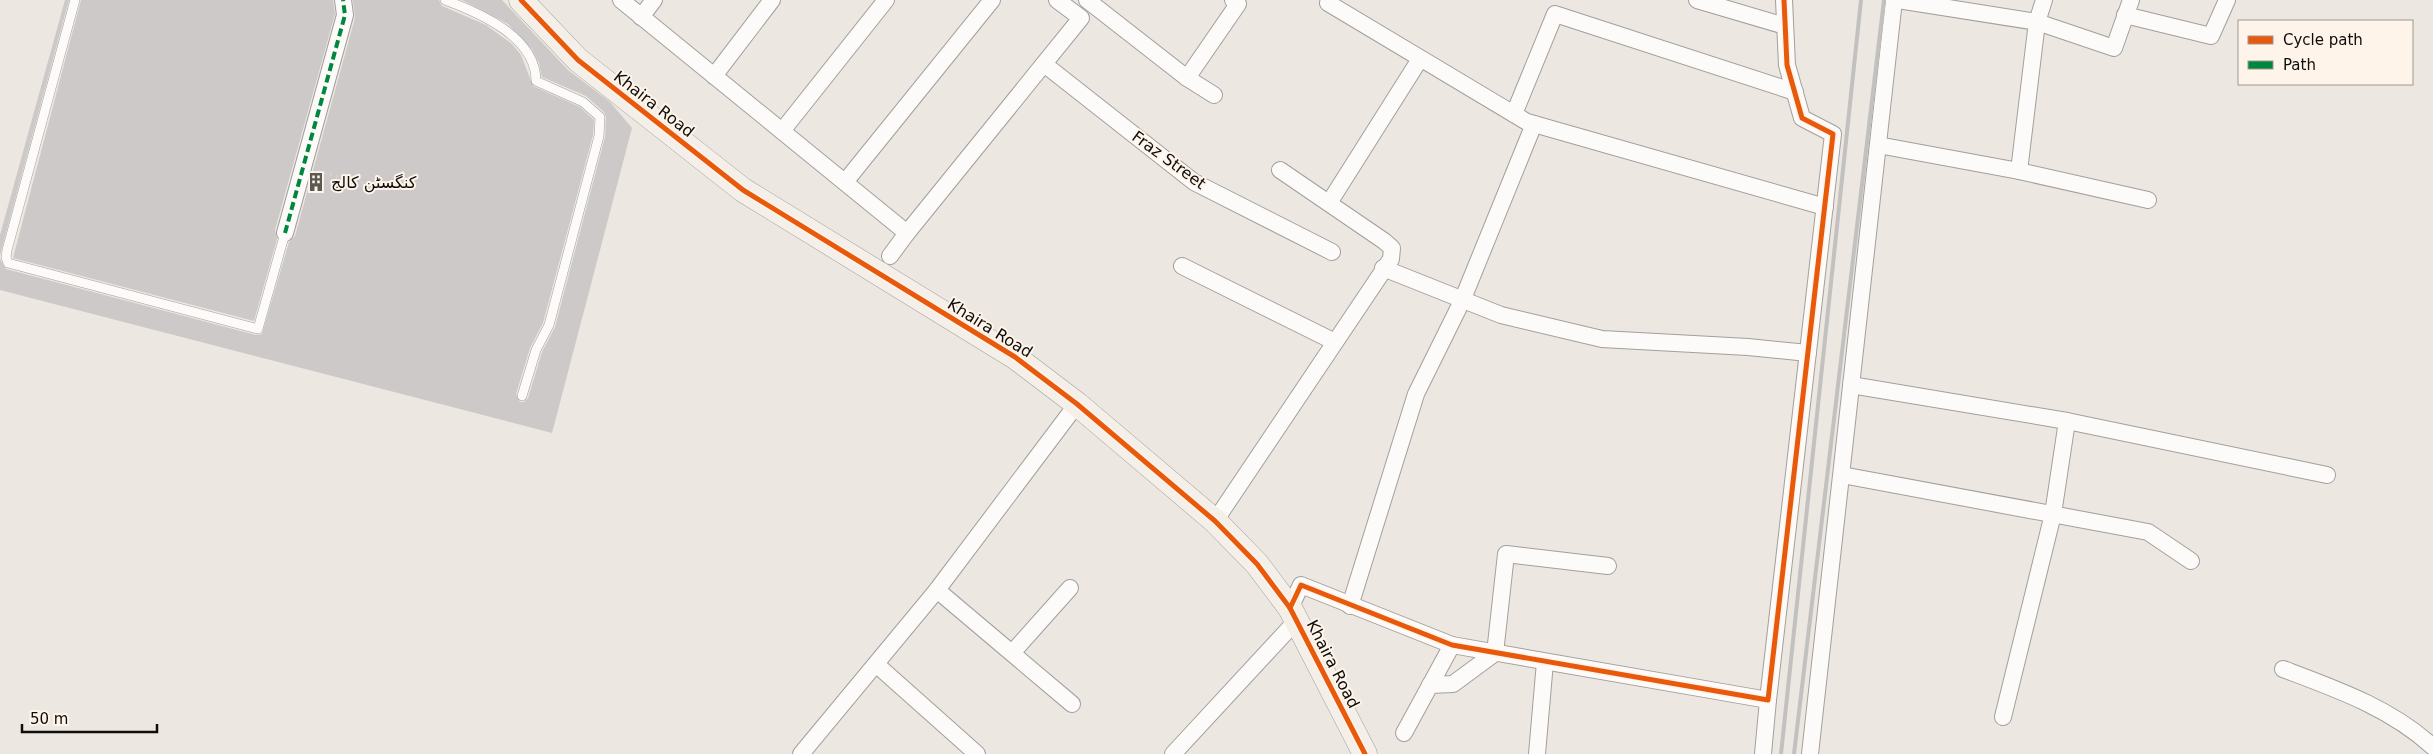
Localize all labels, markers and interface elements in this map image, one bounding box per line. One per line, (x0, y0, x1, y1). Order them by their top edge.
legend (2238, 20, 2413, 85)
text: Cycle path (2283, 31, 2363, 49)
text: Path (2283, 56, 2316, 74)
street label: Khaira Road (610, 67, 698, 141)
street label: Fraz Street (1128, 127, 1210, 193)
building icon: کنگسٹن کالج (305, 171, 327, 193)
place label: کنگسٹن کالج (331, 173, 417, 193)
street label: Khaira Road (944, 294, 1036, 362)
street label: Khaira Road (1303, 617, 1363, 711)
scale bar (22, 702, 158, 734)
text: 50 m (30, 710, 68, 728)

